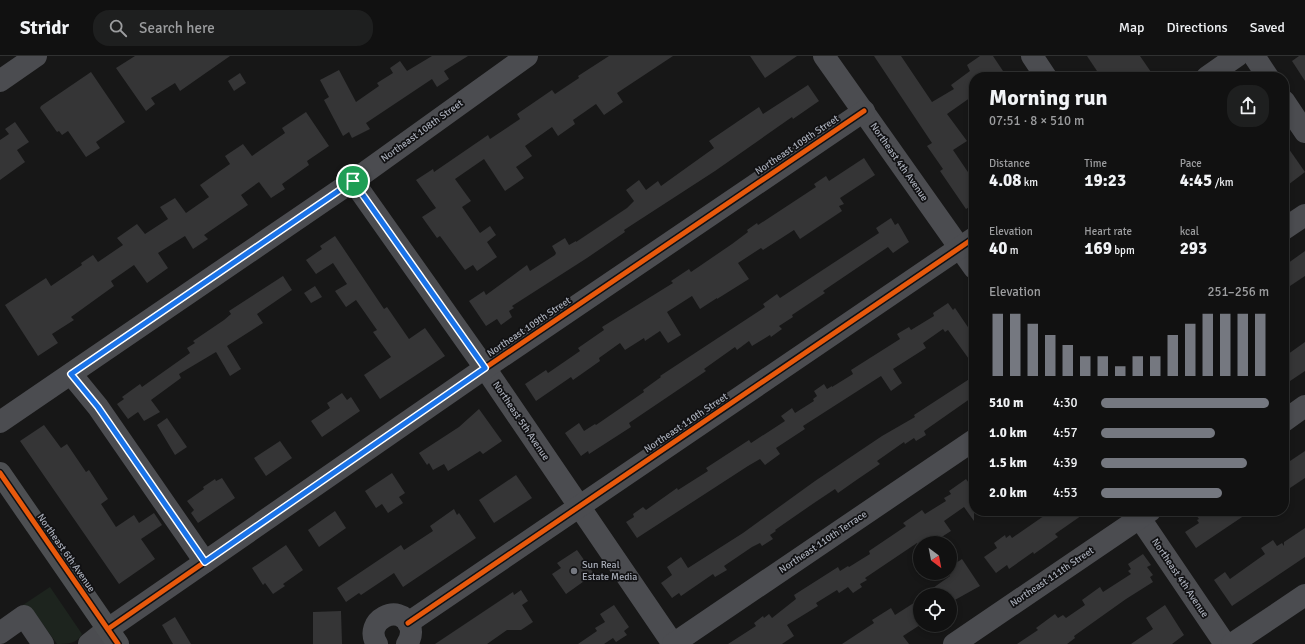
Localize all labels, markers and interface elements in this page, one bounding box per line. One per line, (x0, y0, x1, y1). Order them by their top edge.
search box (93, 10, 373, 46)
text: Stridr (20, 16, 69, 40)
icon: search (107, 17, 129, 39)
text: Search here (139, 19, 215, 37)
text: Map (1119, 19, 1145, 36)
text: Directions (1167, 19, 1228, 36)
text: Saved (1250, 19, 1285, 36)
text: Morning run (989, 84, 1108, 111)
button: share (1227, 85, 1269, 127)
street label: Northeast 108th Street (379, 97, 466, 165)
street label: Northeast 109th Street (753, 112, 842, 177)
text: 07:51 · 8 × 510 m (989, 113, 1084, 129)
street label: Northeast 4th Avenue (867, 121, 931, 203)
text: Distance (989, 157, 1030, 170)
text: Time (1084, 157, 1107, 170)
text: Pace (1180, 157, 1202, 170)
pin (336, 164, 370, 198)
icon: arrive (342, 170, 364, 192)
text: 4.08 (989, 170, 1021, 191)
text: 19:23 (1084, 170, 1126, 191)
text: 4:45 (1180, 170, 1212, 191)
text: km (1021, 176, 1038, 189)
text: /km (1212, 176, 1234, 189)
text: Elevation (989, 225, 1033, 238)
text: Heart rate (1084, 225, 1132, 238)
text: kcal (1180, 225, 1199, 238)
text: 40 (989, 238, 1007, 259)
text: 169 (1084, 238, 1112, 259)
text: 293 (1180, 238, 1207, 259)
text: m (1007, 244, 1019, 257)
text: bpm (1112, 244, 1135, 257)
text: Elevation (989, 284, 1041, 300)
text: 251–256 m (1207, 284, 1269, 300)
street label: Northeast 109th Street (485, 294, 574, 359)
street label: Northeast 5th Avenue (490, 379, 552, 463)
street label: Northeast 110th Street (642, 390, 731, 455)
text: 510 m (989, 395, 1023, 411)
text: 4:30 (1053, 395, 1078, 411)
text: 1.0 km (989, 425, 1027, 441)
text: 4:57 (1053, 425, 1078, 441)
text: 1.5 km (989, 455, 1027, 471)
text: 4:39 (1053, 455, 1078, 471)
text: 2.0 km (989, 485, 1027, 501)
text: 4:53 (1053, 485, 1078, 501)
street label: Northeast 110th Terrace (777, 508, 869, 576)
street label: Northeast 6th Avenue (34, 512, 98, 594)
north arrow (913, 536, 957, 580)
map controls (913, 536, 957, 632)
street label: Northeast 4th Avenue (1149, 536, 1211, 620)
street label: Northeast 111th Street (1008, 544, 1097, 609)
place label: Sun Real Estate Media (582, 559, 637, 583)
marker: Sun Real Estate Media (569, 566, 579, 576)
button: locate (913, 588, 957, 632)

